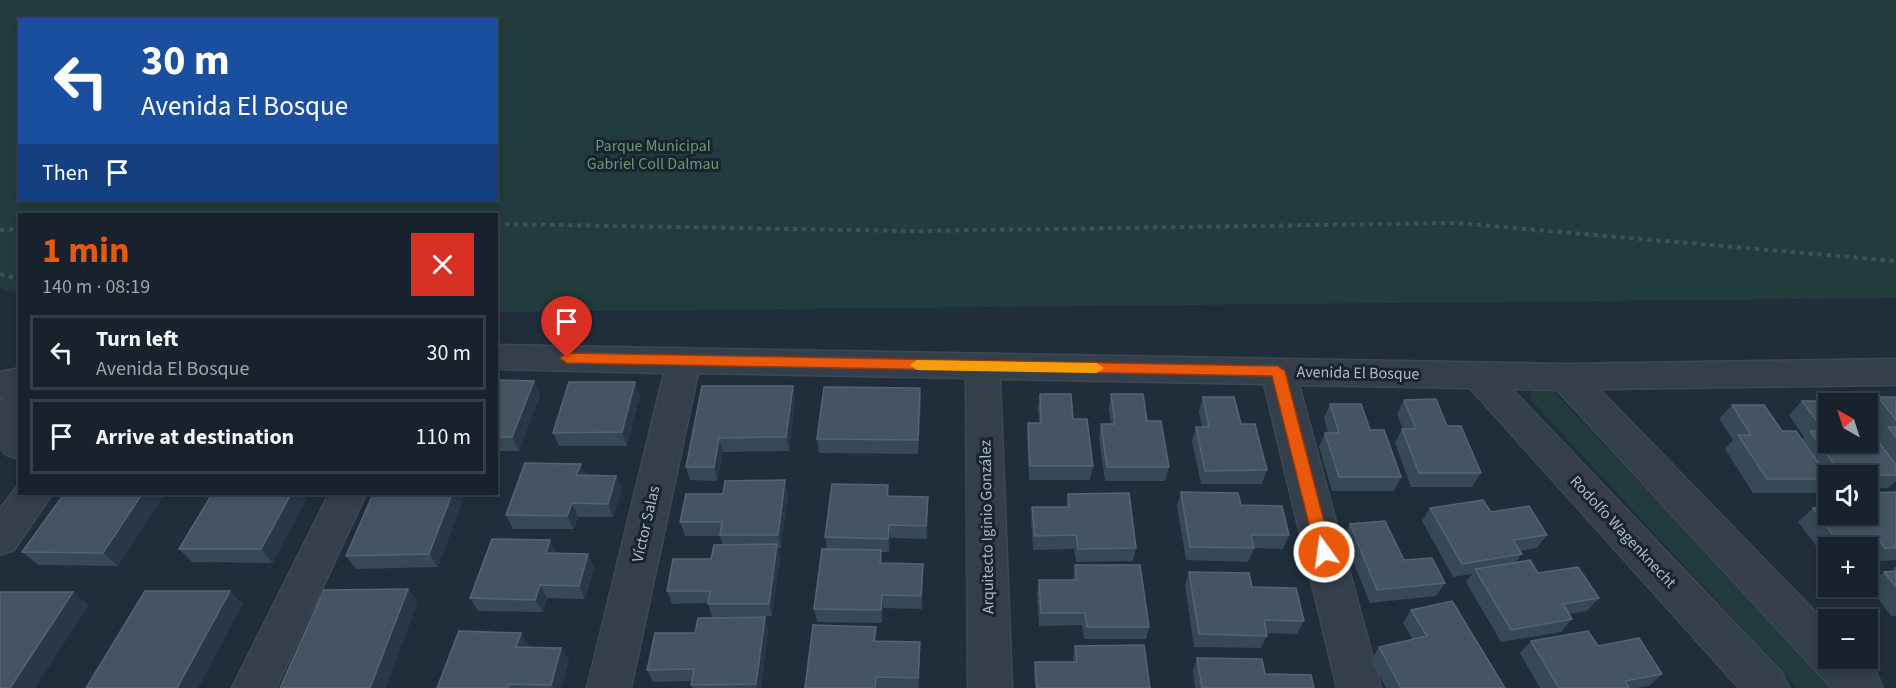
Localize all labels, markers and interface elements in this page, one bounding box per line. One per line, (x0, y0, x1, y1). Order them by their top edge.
text: 30 m (141, 31, 230, 91)
icon: left (42, 42, 120, 120)
text: Avenida El Bosque (141, 87, 348, 126)
park label: Parque Municipal Gabriel Coll Dalmau (587, 135, 719, 175)
icon: arrive (101, 156, 134, 189)
text: Then (42, 157, 89, 189)
text: 1 min (42, 225, 130, 276)
button: close (411, 233, 474, 296)
text: 140 m · 08:19 (42, 273, 150, 301)
pin (541, 296, 592, 358)
icon: arrive (550, 305, 583, 338)
text: Turn left (96, 323, 178, 355)
icon: left (45, 336, 78, 369)
text: 30 m (426, 337, 471, 369)
text: Avenida El Bosque (96, 355, 249, 383)
street label: Avenida El Bosque (1296, 361, 1420, 385)
north arrow (1818, 393, 1878, 453)
map controls (1818, 393, 1878, 669)
icon: arrive (45, 420, 78, 453)
text: Arrive at destination (96, 421, 294, 453)
text: 110 m (416, 421, 471, 453)
street label: Arquitecto Iginio González (974, 439, 1000, 614)
button: sound (1818, 465, 1878, 525)
street label: Rodolfo Wagenknecht (1565, 471, 1681, 594)
street label: Víctor Salas (627, 483, 666, 564)
position arrow (1292, 520, 1356, 584)
button: + (1818, 537, 1878, 597)
button: − (1818, 609, 1878, 669)

